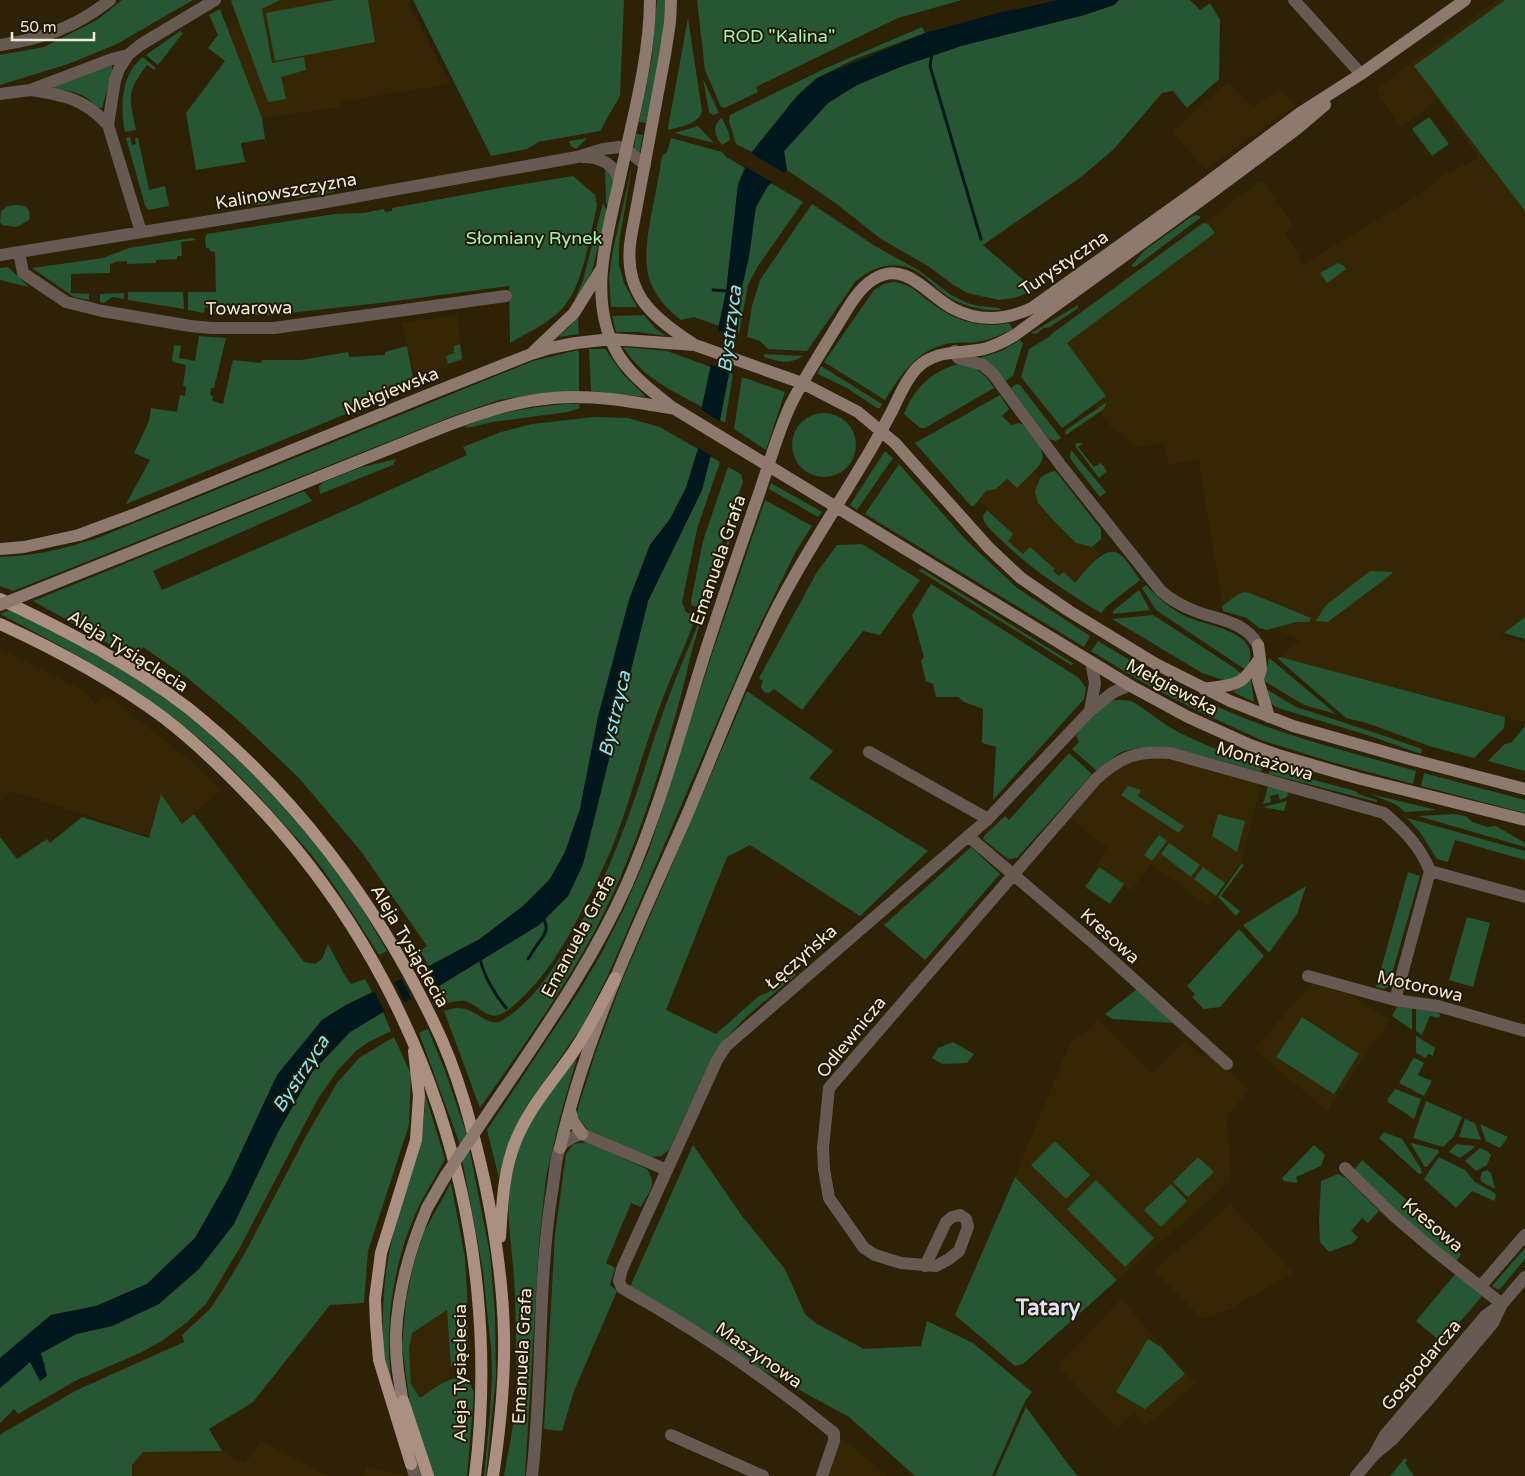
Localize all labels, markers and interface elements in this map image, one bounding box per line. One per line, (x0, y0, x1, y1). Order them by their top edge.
scale bar (12, 10, 95, 42)
text: 50 m (20, 18, 57, 36)
park label: ROD "Kalina" (723, 25, 835, 47)
street label: Kalinowszczyzna (214, 168, 358, 214)
street label: Turystyczna (1016, 225, 1112, 301)
park label: Słomiany Rynek (466, 227, 602, 249)
water label: Bystrzyca (714, 283, 746, 374)
street label: Towarowa (206, 296, 292, 320)
street label: Mełgiewska (340, 362, 442, 420)
street label: Emanuela Grafa (685, 492, 751, 628)
street label: Aleja Tysiąclecia (64, 605, 192, 697)
street label: Mełgiewska (1122, 654, 1222, 720)
water label: Bystrzyca (594, 668, 636, 759)
street label: Montażowa (1214, 737, 1316, 785)
street label: Emanuela Grafa (536, 871, 620, 1001)
street label: Aleja Tysiąclecia (366, 881, 454, 1011)
street label: Kresowa (1076, 904, 1144, 968)
street label: Łęczyńska (760, 920, 842, 994)
street label: Motorowa (1375, 965, 1465, 1007)
street label: Odlewnicza (811, 992, 891, 1082)
water label: Bystrzyca (268, 1030, 335, 1116)
street label: Kresowa (1398, 1193, 1468, 1257)
street label: Emanuela Grafa (507, 1287, 537, 1425)
district label: Tatary (1015, 1295, 1081, 1321)
street label: Aleja Tysiąclecia (449, 1304, 471, 1442)
street label: Gospodarcza (1376, 1315, 1466, 1415)
street label: Maszynowa (711, 1317, 807, 1393)

